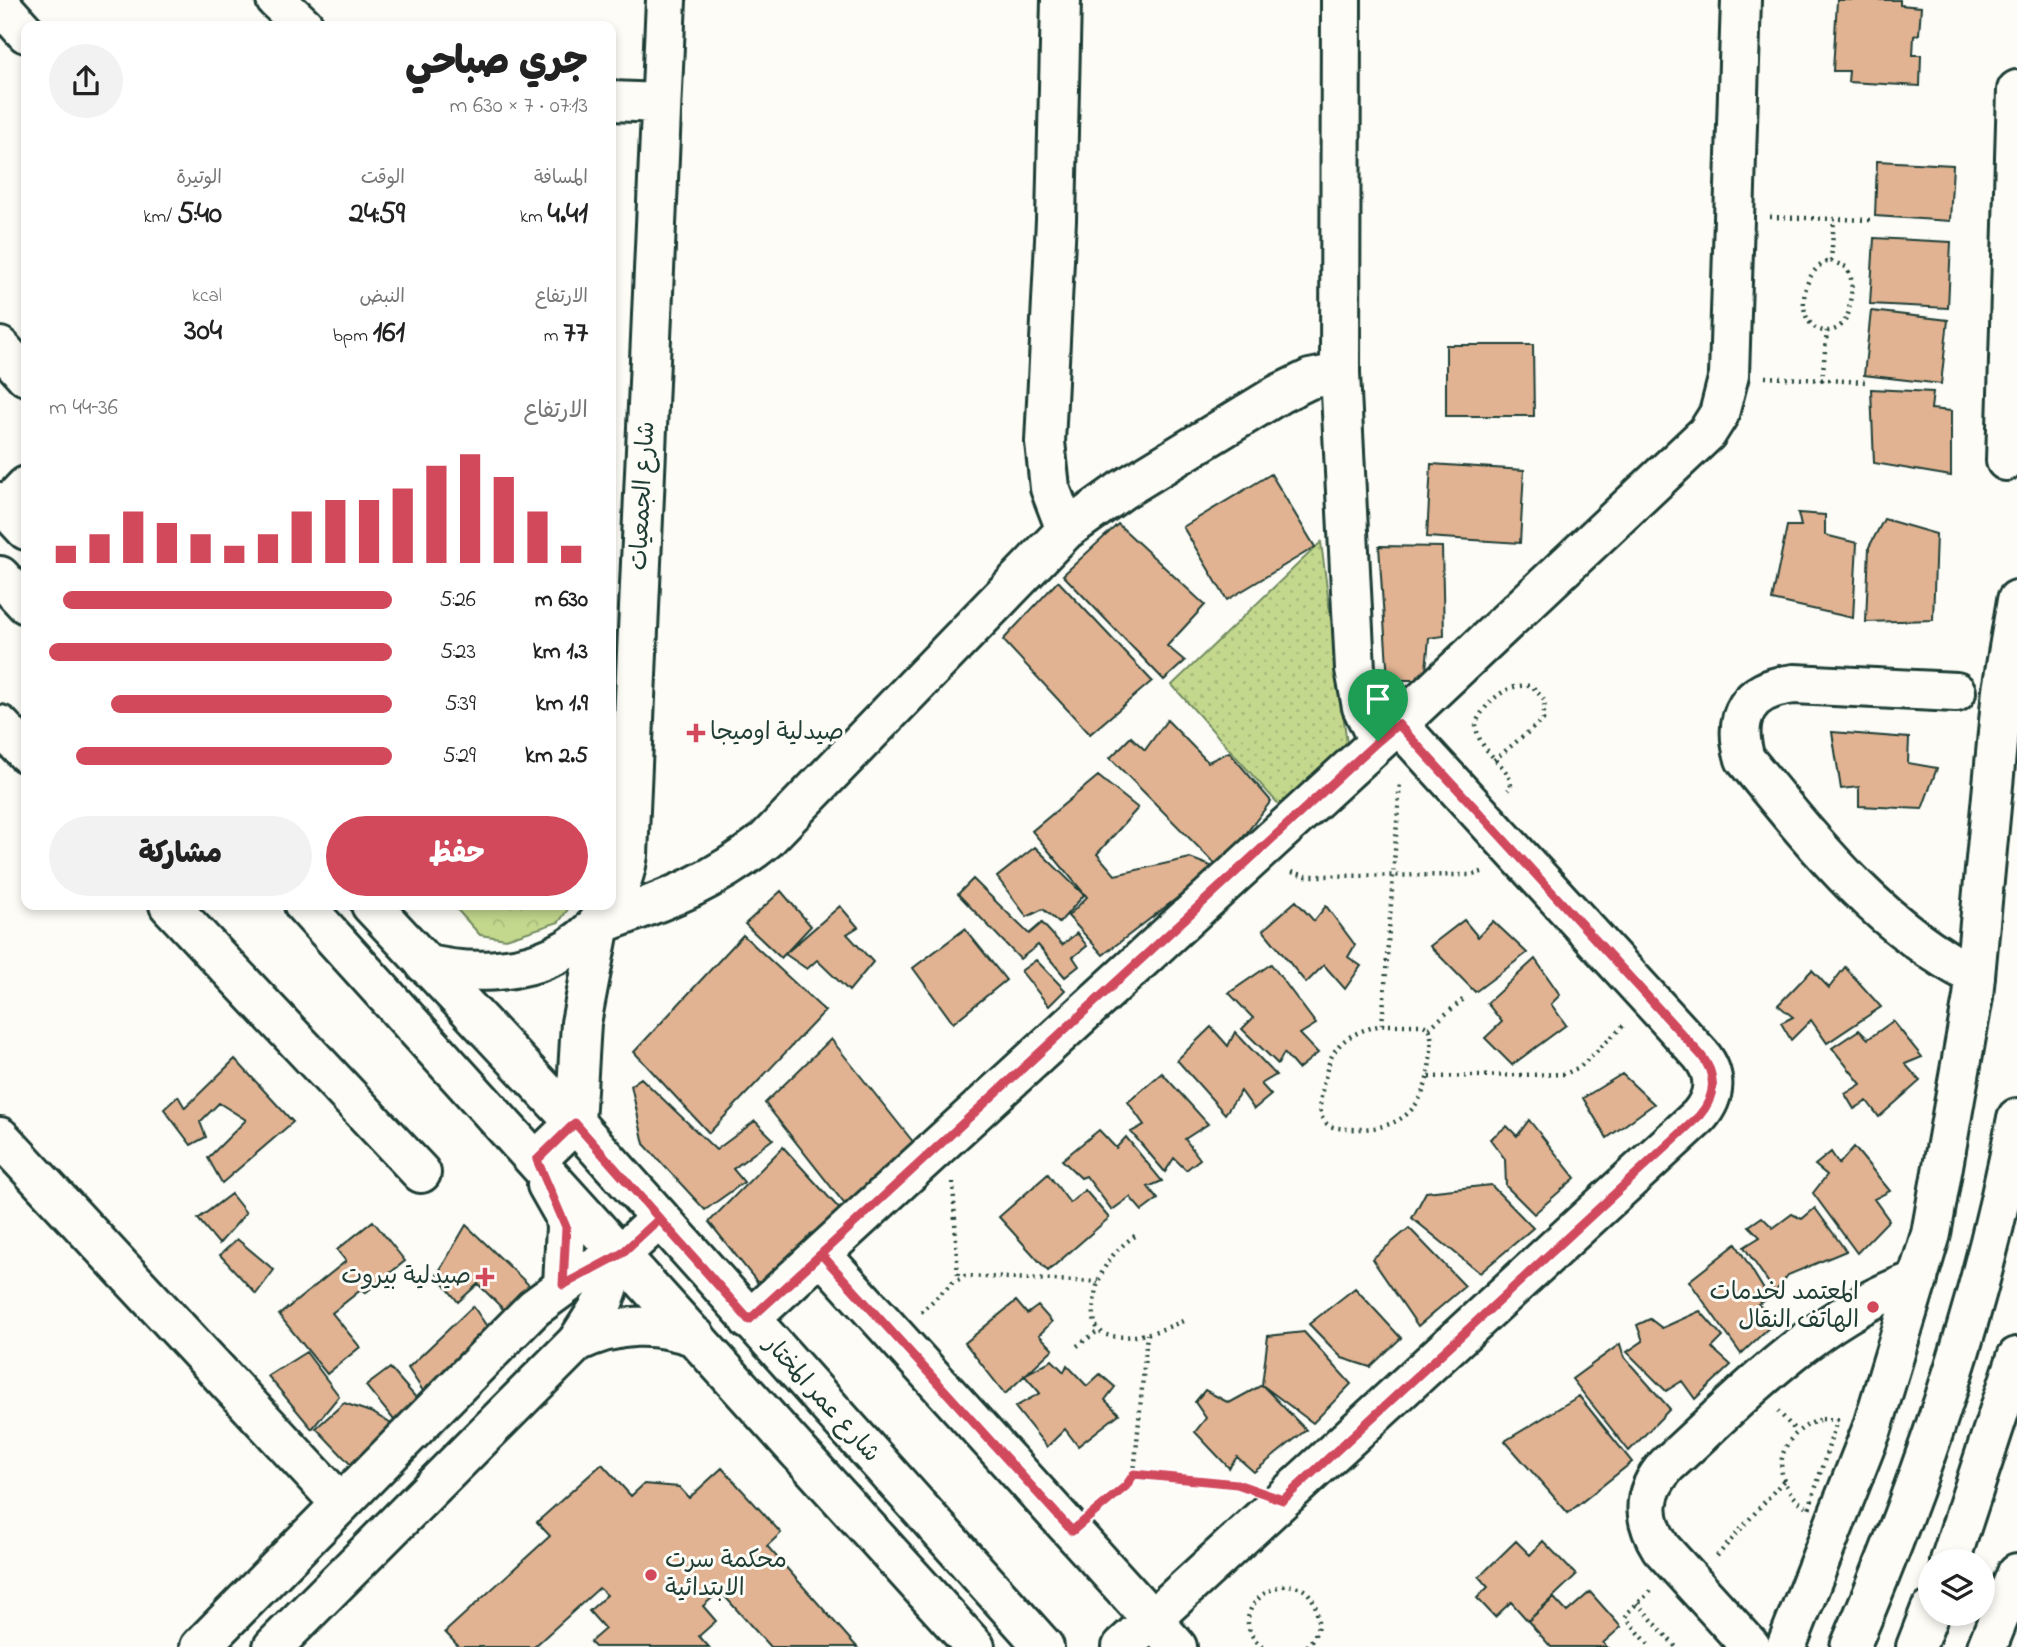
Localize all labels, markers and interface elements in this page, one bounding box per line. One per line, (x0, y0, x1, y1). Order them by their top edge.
text: جري صباحي (405, 36, 588, 92)
button: share (49, 44, 123, 118)
text: 07:13 · 7 × 630 m (449, 90, 588, 123)
text: الوتيرة (176, 165, 222, 192)
text: الوقت (361, 165, 405, 192)
text: المسافة (534, 165, 588, 192)
text: 5:40 (177, 193, 222, 237)
text: 24:59 (349, 193, 405, 237)
text: 4.41 (548, 193, 588, 237)
text: /km (143, 204, 177, 231)
text: km (520, 204, 548, 231)
text: kcal (192, 283, 222, 310)
text: النبض (360, 284, 405, 311)
text: الارتفاع (535, 284, 588, 311)
text: 304 (184, 310, 222, 354)
text: 161 (373, 312, 405, 356)
text: 77 (563, 312, 588, 356)
text: bpm (333, 323, 373, 350)
text: m (544, 323, 563, 350)
text: 36–44 m (49, 392, 118, 425)
text: الارتفاع (524, 395, 588, 428)
street label: شارع الجمعيات (623, 421, 665, 571)
text: 5:26 (439, 584, 476, 617)
text: 630 m (535, 584, 588, 617)
text: 5:23 (440, 636, 476, 669)
text: 1.3 km (533, 636, 588, 669)
pin (1348, 669, 1408, 741)
icon: arrive (1359, 680, 1397, 718)
text: 5:39 (444, 688, 476, 721)
text: 1.9 km (535, 688, 588, 721)
place label: صيدلية اوميجا (710, 716, 844, 751)
marker: صيدلية اوميجا (688, 725, 704, 741)
text: 5:29 (443, 740, 476, 773)
text: 2.5 km (525, 740, 588, 773)
button: مشاركة (49, 816, 312, 896)
button: حفظ (326, 816, 588, 896)
place label: صيدلية بيروت (341, 1260, 471, 1295)
marker: صيدلية بيروت (477, 1269, 493, 1285)
place label: المعتمد لخدمات الهاتف النقال (1710, 1276, 1859, 1339)
marker: المعتمد لخدمات الهاتف النقال (1865, 1299, 1881, 1315)
street label: شارع عمر المختار (753, 1328, 887, 1471)
place label: محكمة سرت الابتدائية (665, 1544, 787, 1607)
map controls (1918, 1549, 1995, 1626)
button: layers (1918, 1549, 1995, 1626)
marker: محكمة سرت الابتدائية (643, 1567, 659, 1583)

